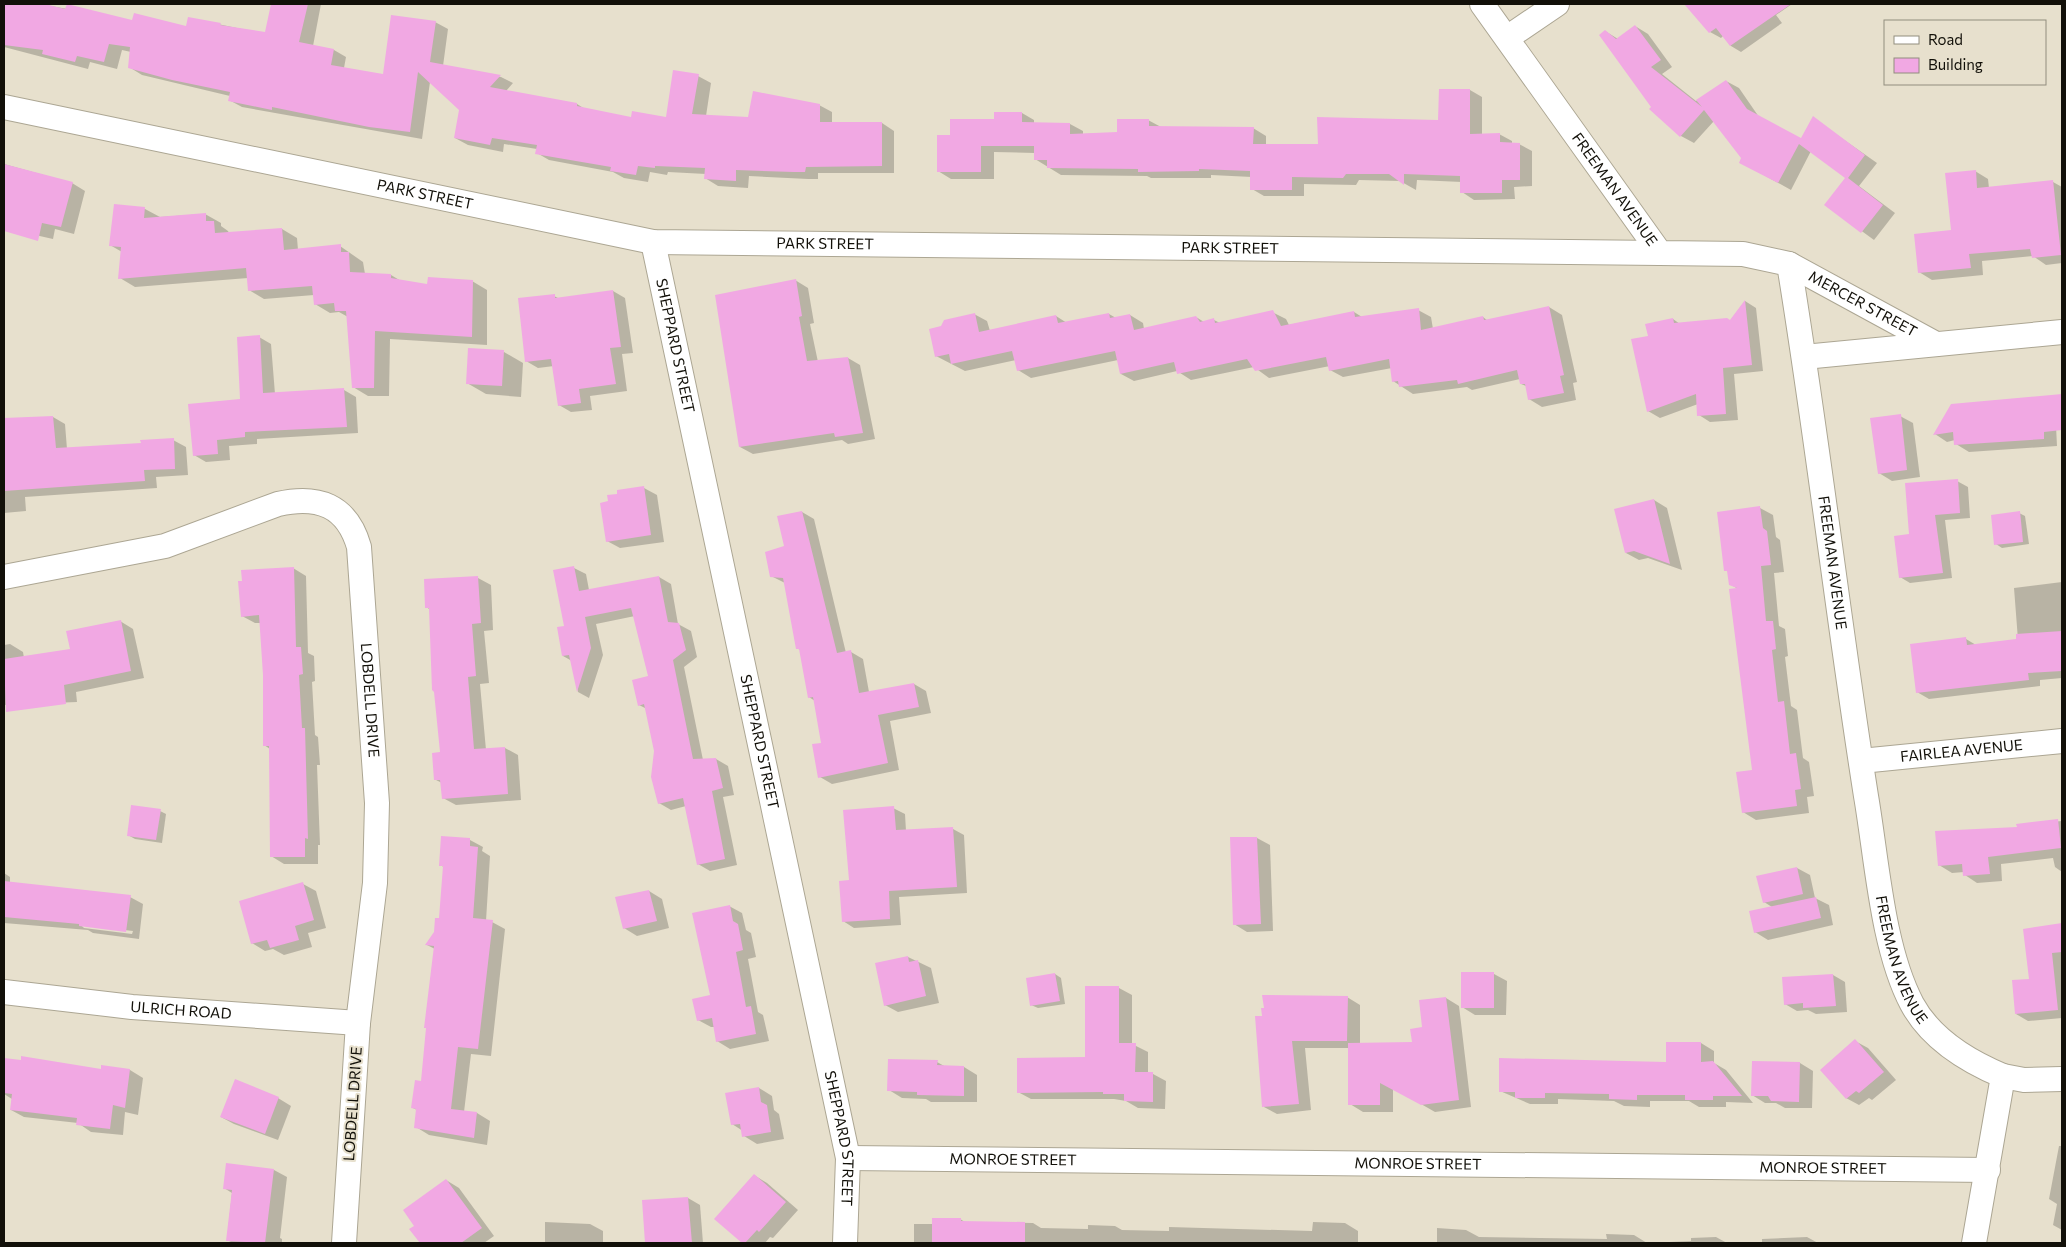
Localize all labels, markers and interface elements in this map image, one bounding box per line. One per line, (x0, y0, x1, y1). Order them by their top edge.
legend (1884, 20, 2046, 85)
text: Road (1928, 30, 1963, 48)
text: Building (1928, 55, 1983, 73)
street label: FREEMAN AVENUE (1569, 129, 1662, 249)
street label: PARK STREET (376, 175, 475, 212)
street label: PARK STREET (776, 233, 874, 252)
street label: PARK STREET (1181, 238, 1279, 257)
street label: MERCER STREET (1806, 266, 1921, 340)
street label: SHEPPARD STREET (653, 277, 699, 415)
street label: FREEMAN AVENUE (1815, 494, 1851, 631)
street label: LOBDELL DRIVE (358, 642, 384, 758)
street label: SHEPPARD STREET (737, 673, 784, 811)
street label: FAIRLEA AVENUE (1899, 735, 2024, 765)
street label: FREEMAN AVENUE (1873, 894, 1932, 1027)
street label: ULRICH ROAD (130, 997, 232, 1022)
street label: LOBDELL DRIVE (339, 1046, 365, 1162)
street label: SHEPPARD STREET (822, 1069, 858, 1207)
street label: MONROE STREET (949, 1149, 1077, 1168)
street label: MONROE STREET (1354, 1153, 1482, 1173)
street label: MONROE STREET (1759, 1158, 1887, 1177)

